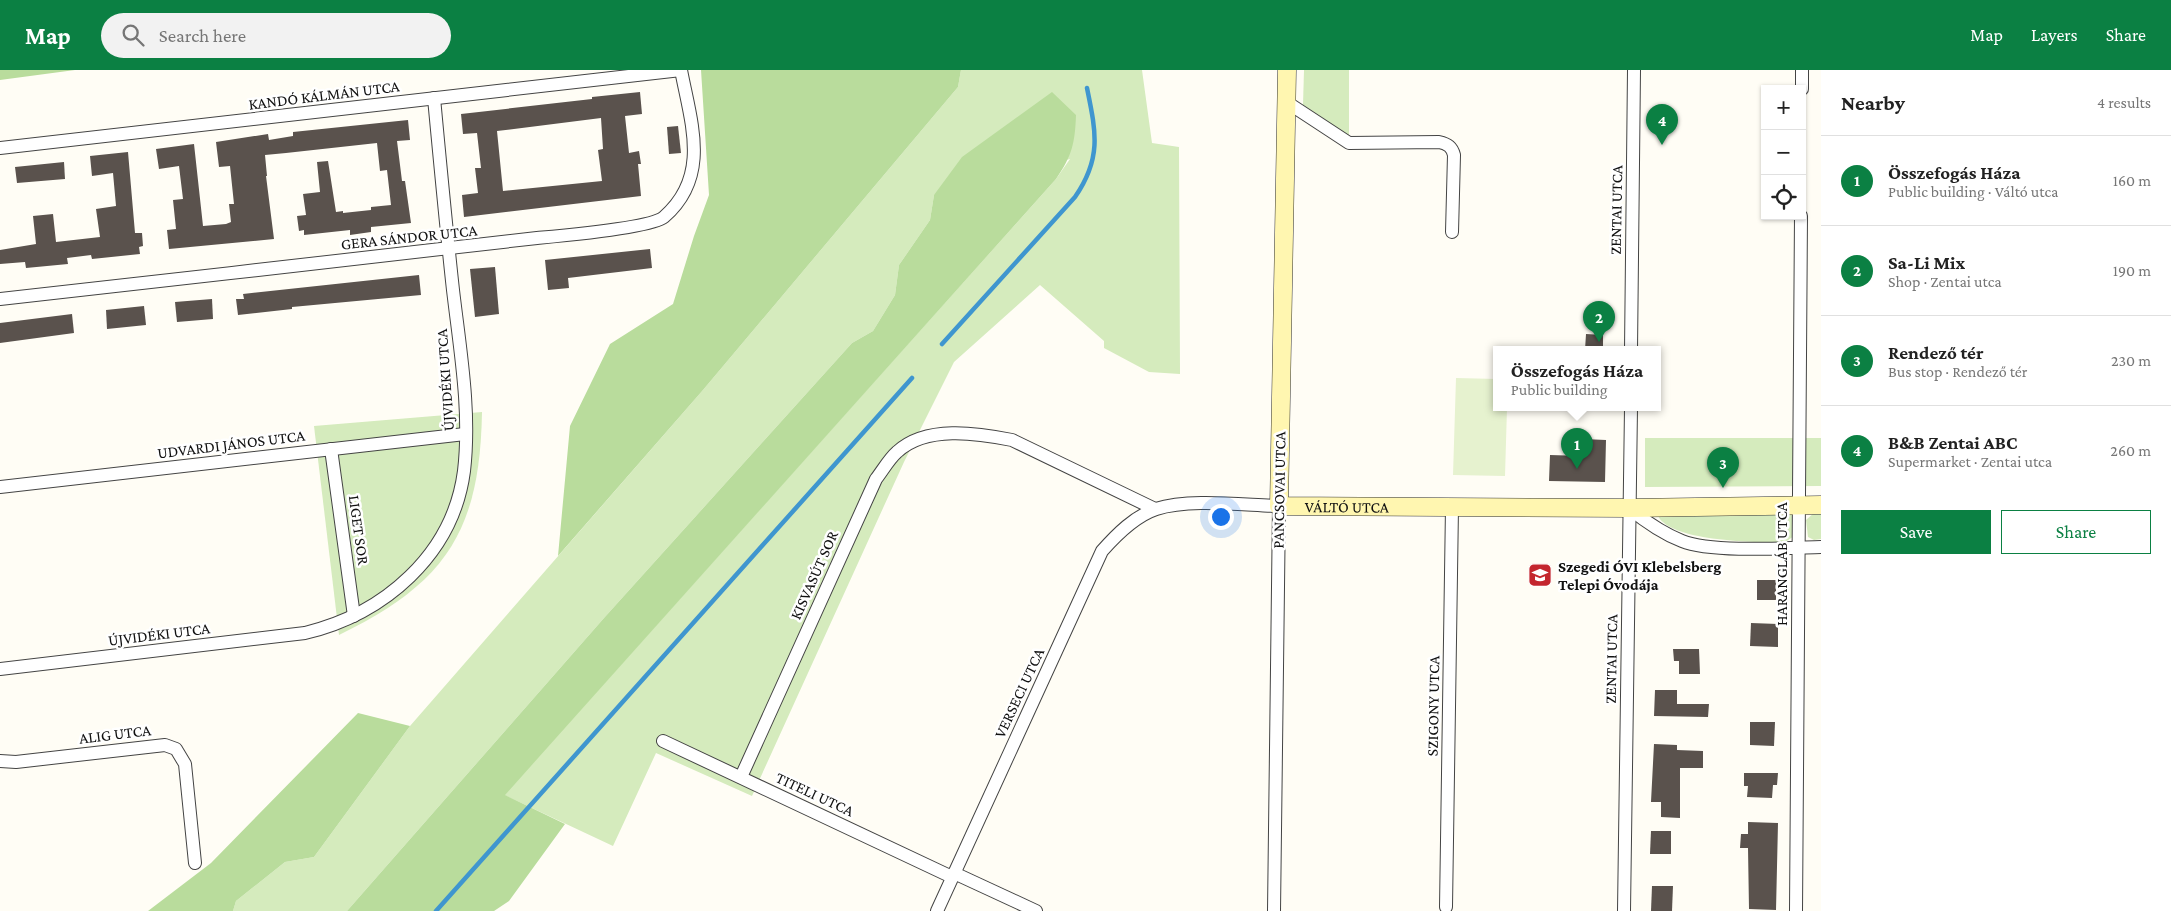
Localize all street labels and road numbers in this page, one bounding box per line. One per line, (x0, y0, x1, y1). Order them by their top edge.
street label: KANDÓ KÁLMÁN UTCA (248, 77, 401, 113)
street label: ZENTAI UTCA (1607, 164, 1625, 255)
street label: GERA SÁNDOR UTCA (340, 221, 479, 253)
street label: ÚJVIDÉKI UTCA (433, 327, 458, 432)
street label: UDVARDI JÁNOS UTCA (156, 426, 307, 462)
street label: PANCSOVAI UTCA (1269, 430, 1289, 549)
street label: LIGET SOR (346, 494, 372, 566)
street label: VÁLTÓ UTCA (1305, 498, 1390, 515)
street label: HARANGLÁB UTCA (1773, 501, 1790, 626)
street label: KISVASÚT SOR (787, 528, 841, 622)
street label: ZENTAI UTCA (1602, 613, 1620, 704)
street label: ÚJVIDÉKI UTCA (107, 619, 212, 650)
street label: VERSECI UTCA (991, 645, 1048, 741)
street label: SZIGONY UTCA (1424, 655, 1442, 756)
street label: ALIG UTCA (78, 721, 153, 747)
street label: TITELI UTCA (773, 769, 858, 820)

